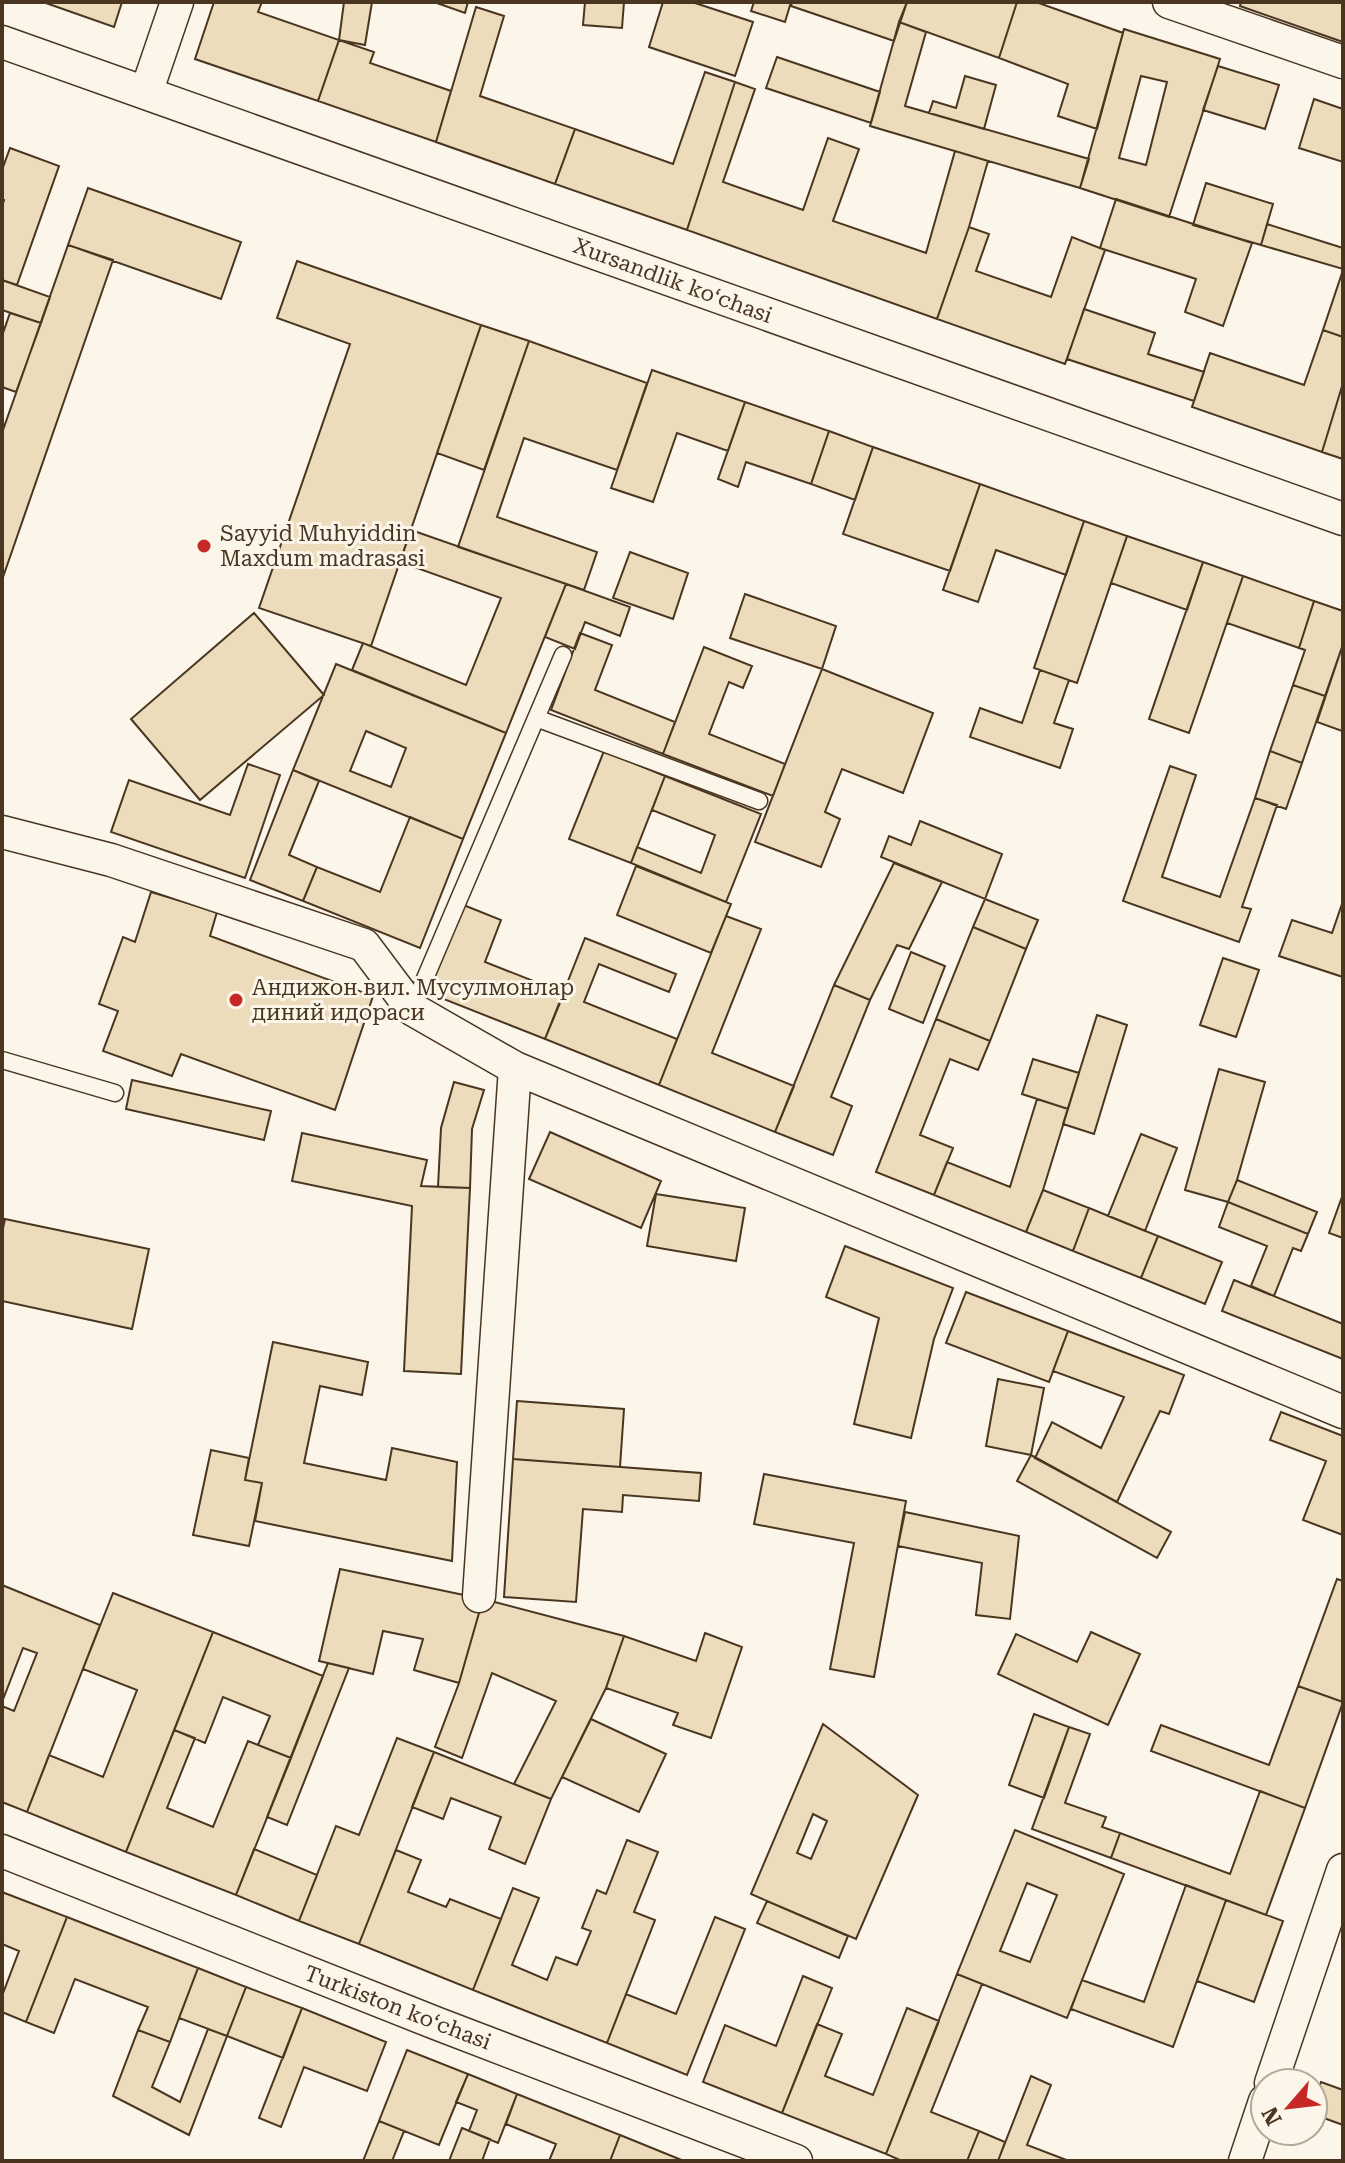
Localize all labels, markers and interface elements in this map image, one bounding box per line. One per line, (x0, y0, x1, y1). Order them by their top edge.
street label: Xursandlik koʻchasi (570, 233, 776, 328)
place label: Sayyid Muhyiddin Maxdum madrasasi (220, 521, 425, 571)
marker: Sayyid Muhyiddin Maxdum madrasasi (195, 537, 213, 555)
place label: Андижон вил. Мусулмонлар диний идораси (252, 975, 574, 1025)
marker: Андижон вил. Мусулмонлар диний идораси (227, 991, 245, 1009)
street label: Turkiston koʻchasi (301, 1960, 495, 2055)
north arrow (1249, 2067, 1329, 2147)
text: N (1257, 2103, 1287, 2130)

